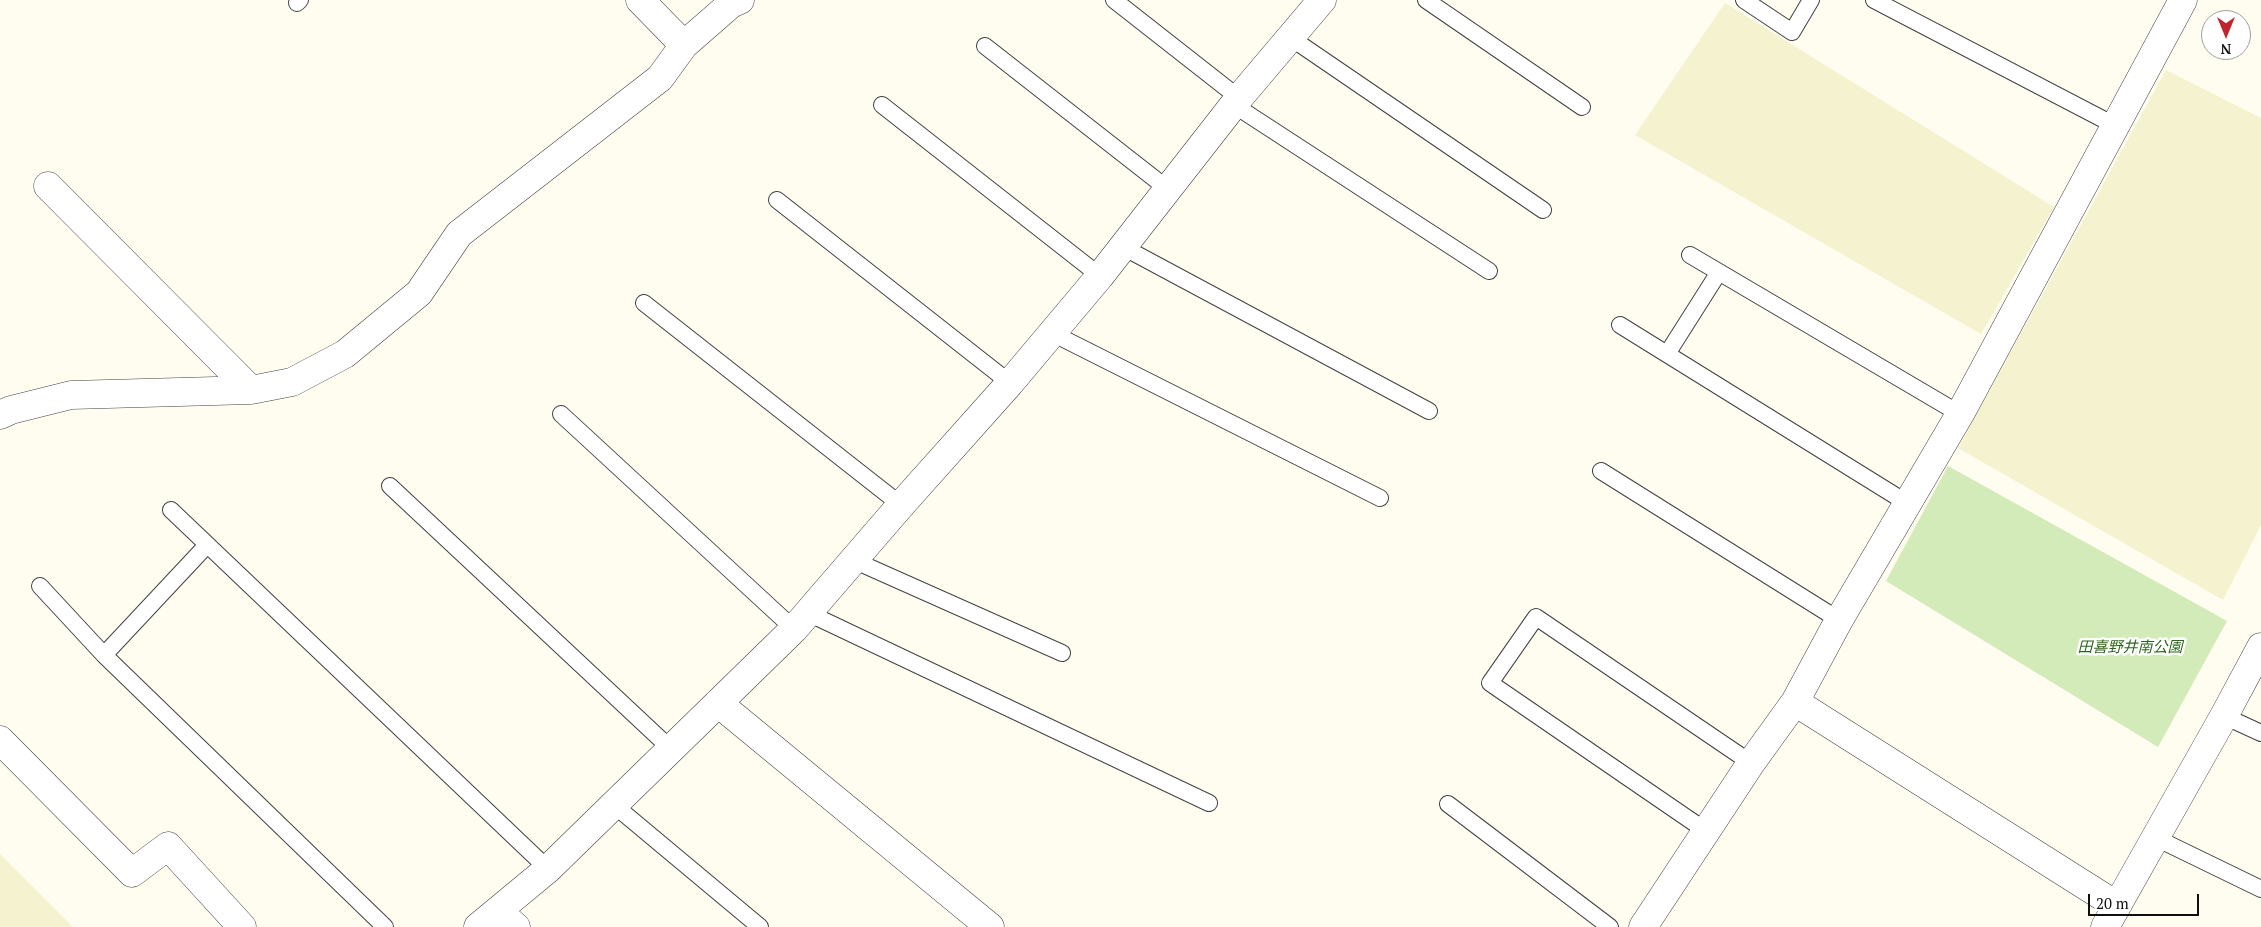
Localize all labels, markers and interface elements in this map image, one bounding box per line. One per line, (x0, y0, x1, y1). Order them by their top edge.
north arrow (2201, 10, 2251, 60)
text: N (2221, 40, 2231, 59)
park label: 田喜野井南公園 (2078, 639, 2182, 657)
scale bar (2091, 884, 2202, 916)
text: 20 m (2096, 893, 2129, 913)

